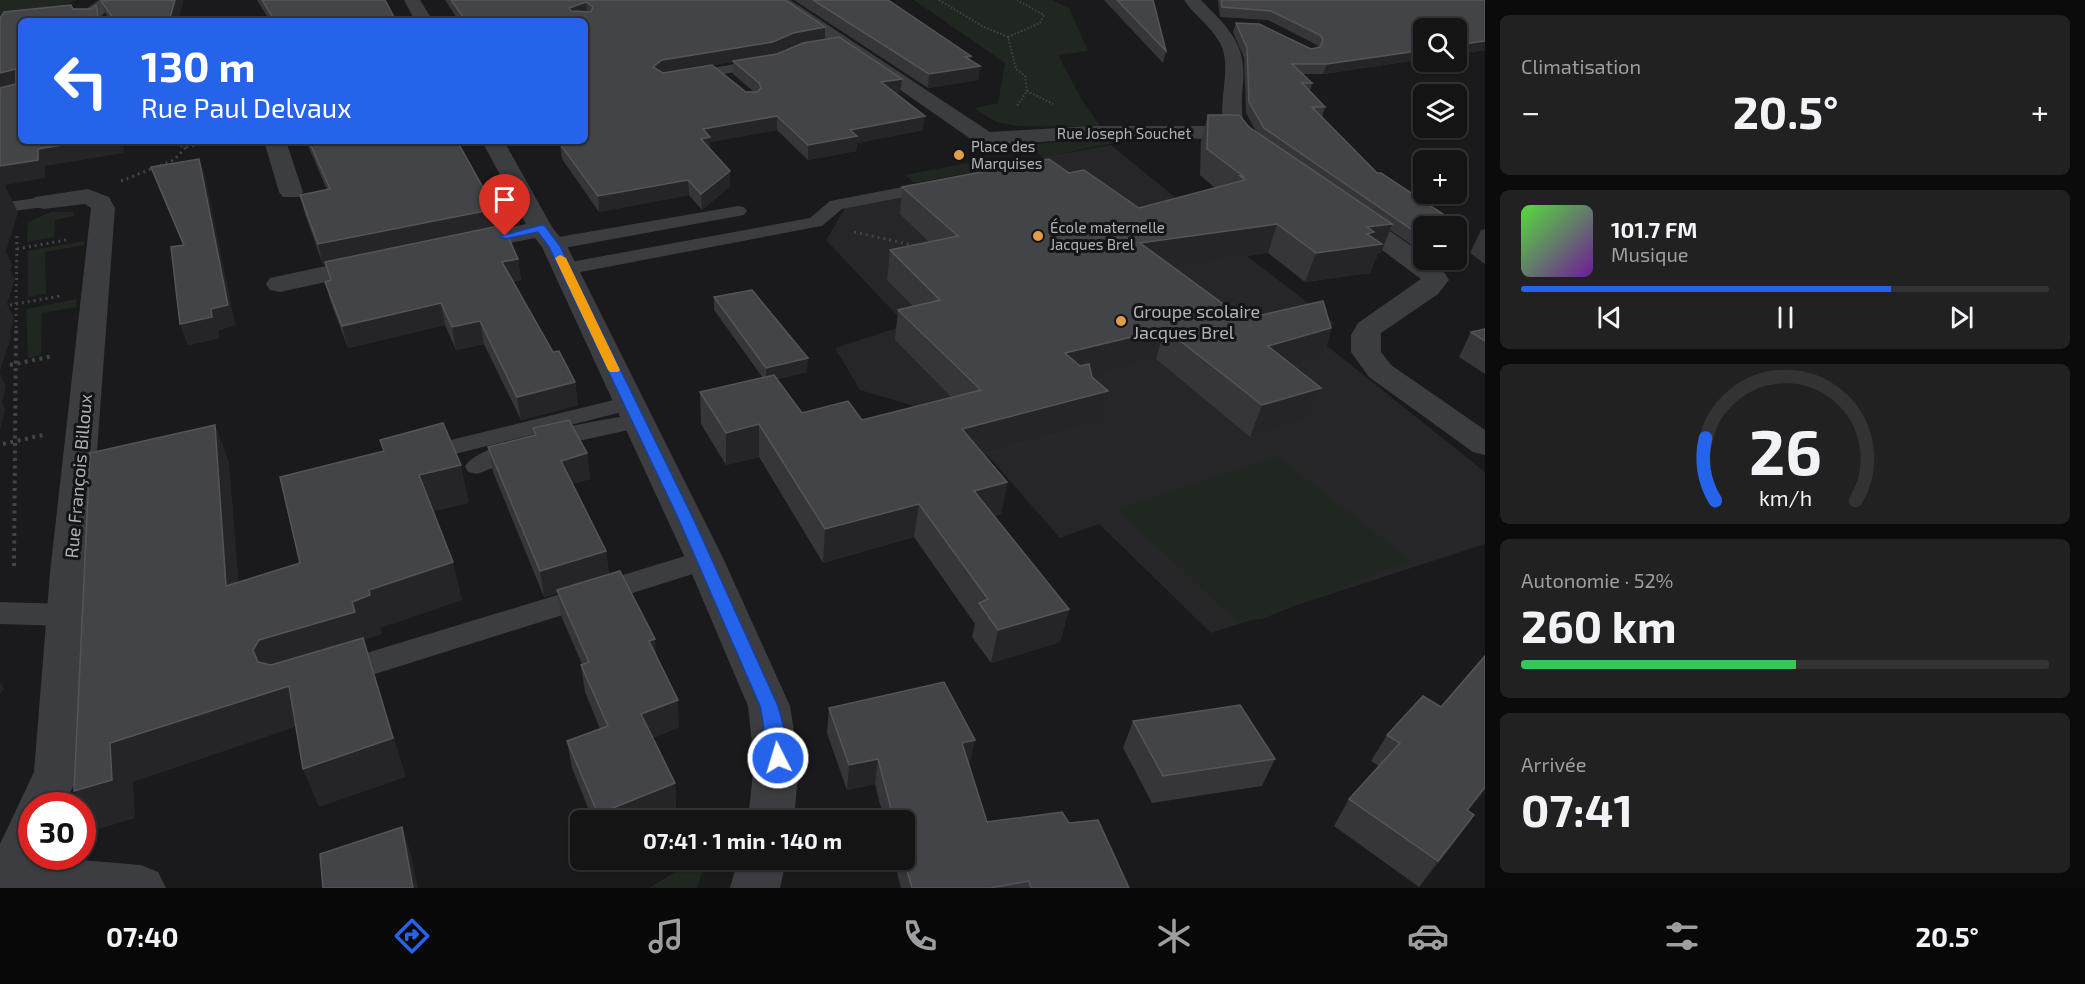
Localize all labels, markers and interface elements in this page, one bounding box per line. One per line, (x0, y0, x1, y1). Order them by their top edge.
map controls (1413, 18, 1467, 270)
button: search (1413, 18, 1467, 72)
text: 130 m (141, 40, 256, 90)
icon: left (42, 42, 120, 120)
text: Climatisation (1521, 54, 1641, 78)
button: layers (1413, 84, 1467, 138)
text: 20.5° (1733, 84, 1838, 138)
text: Rue Paul Delvaux (141, 91, 352, 123)
text: − (1521, 91, 1540, 131)
text: + (2031, 91, 2049, 131)
street label: Rue Joseph Souchet (1057, 124, 1191, 142)
place label: Place des Marquises (971, 137, 1042, 172)
marker: Place des Marquises (952, 148, 966, 162)
button: + (1413, 150, 1467, 204)
pin (479, 174, 530, 236)
icon: arrive (488, 183, 521, 216)
button: − (1413, 216, 1467, 270)
text: 101.7 FM (1611, 216, 1697, 242)
place label: École maternelle Jacques Brel (1050, 218, 1165, 253)
marker: École maternelle Jacques Brel (1031, 229, 1045, 243)
text: Musique (1611, 242, 1689, 266)
place label: Groupe scolaire Jacques Brel (1133, 300, 1260, 343)
icon: previous (1593, 301, 1626, 334)
icon: pause (1769, 301, 1802, 334)
icon: next (1945, 301, 1978, 334)
marker: Groupe scolaire Jacques Brel (1114, 314, 1128, 328)
street label: Rue François Billoux (60, 392, 97, 559)
text: 26 (1748, 413, 1822, 488)
text: km/h (1758, 485, 1812, 510)
text: Autonomie · 52% (1521, 568, 1674, 592)
text: 260 km (1521, 598, 1677, 652)
position arrow (746, 726, 810, 790)
text: Arrivée (1521, 752, 1586, 776)
text: 07:41 (1521, 782, 1633, 836)
speed limit sign: 30 (18, 792, 96, 870)
text: 07:41 · 1 min · 140 m (643, 827, 842, 853)
icon: directions (391, 915, 433, 957)
icon: music (645, 915, 687, 957)
icon: phone (899, 915, 941, 957)
icon: climate (1153, 915, 1195, 957)
icon: car (1407, 915, 1449, 957)
icon: filters (1661, 915, 1703, 957)
text: 07:40 (106, 920, 179, 952)
text: 20.5° (1915, 920, 1979, 952)

